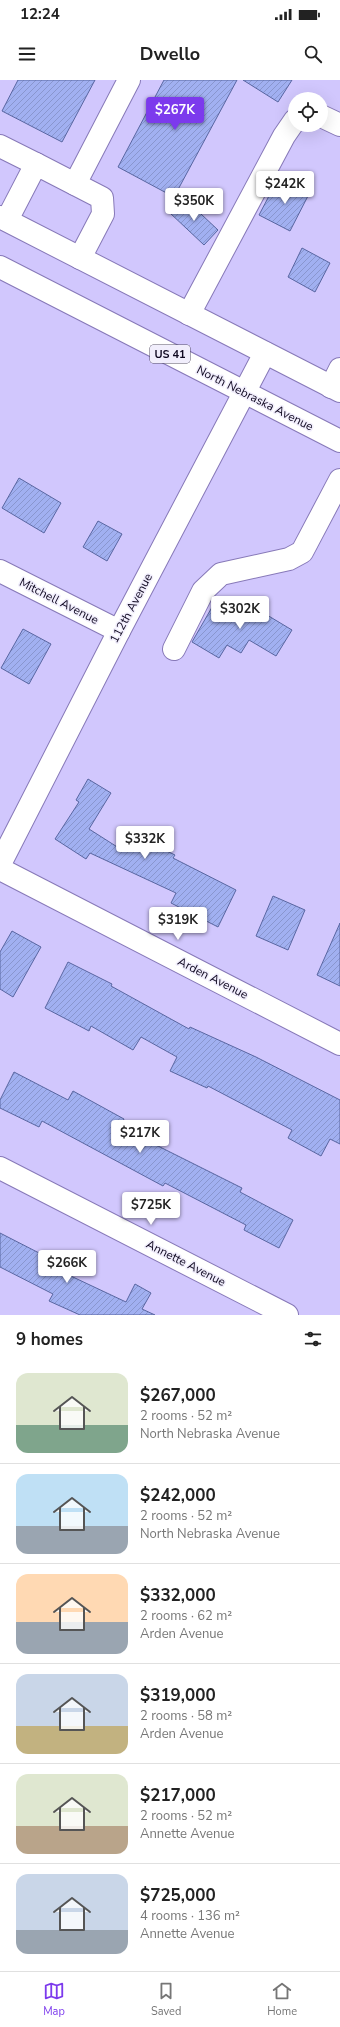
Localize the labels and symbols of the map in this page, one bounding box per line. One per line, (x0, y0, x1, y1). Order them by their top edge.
pin: $267K (147, 97, 203, 131)
pin: $242K (257, 171, 313, 205)
pin: $350K (166, 188, 222, 222)
road number: US 41 (150, 345, 190, 363)
street label: North Nebraska Avenue (194, 362, 316, 434)
street label: 112th Avenue (106, 570, 156, 646)
street label: Mitchell Avenue (17, 574, 101, 628)
pin: $302K (212, 596, 268, 630)
pin: $332K (117, 826, 173, 860)
pin: $319K (150, 907, 206, 941)
street label: Arden Avenue (175, 953, 251, 1003)
pin: $217K (112, 1120, 168, 1154)
pin: $725K (123, 1192, 179, 1226)
street label: Annette Avenue (143, 1236, 229, 1290)
pin: $266K (39, 1250, 95, 1284)

